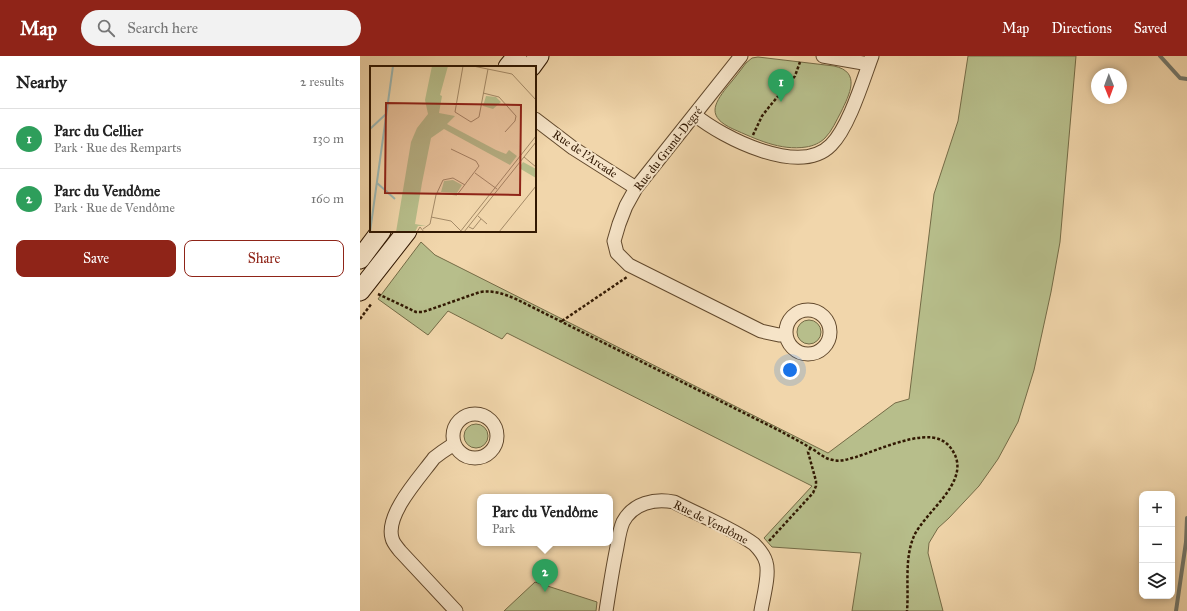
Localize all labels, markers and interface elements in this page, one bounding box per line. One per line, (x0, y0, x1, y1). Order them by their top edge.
search box (81, 10, 361, 46)
text: Map (20, 17, 57, 40)
icon: search (95, 17, 117, 39)
text: Search here (127, 19, 198, 37)
text: Map (1002, 20, 1029, 37)
text: Directions (1051, 20, 1112, 37)
text: Saved (1134, 20, 1167, 37)
inset map (370, 66, 536, 232)
north arrow (1091, 68, 1127, 104)
pin: 1 (768, 69, 794, 102)
text: Nearby (16, 72, 67, 93)
text: 2 results (300, 74, 344, 90)
street label: Rue du Grand-Degré (631, 104, 706, 194)
text: Parc du Cellier (54, 122, 143, 140)
street label: Rue de l'Arcade (550, 127, 620, 181)
text: 1 (26, 131, 32, 147)
text: 130 m (312, 131, 344, 147)
text: Park · Rue des Remparts (54, 140, 181, 156)
text: Parc du Vendôme (54, 182, 160, 200)
text: 2 (26, 191, 32, 207)
text: 160 m (311, 191, 344, 207)
text: Park · Rue de Vendôme (54, 200, 175, 216)
button: Save (16, 240, 176, 277)
button: Share (184, 240, 344, 277)
your location (780, 360, 800, 380)
map controls (1139, 491, 1175, 599)
button: + (1139, 491, 1175, 527)
popup (477, 494, 613, 546)
street label: Rue de Vendôme (671, 497, 751, 547)
text: Parc du Vendôme (492, 503, 598, 521)
text: Park (492, 521, 515, 537)
button: − (1139, 527, 1175, 563)
pin: 2 (532, 559, 558, 592)
button: layers (1139, 563, 1175, 599)

